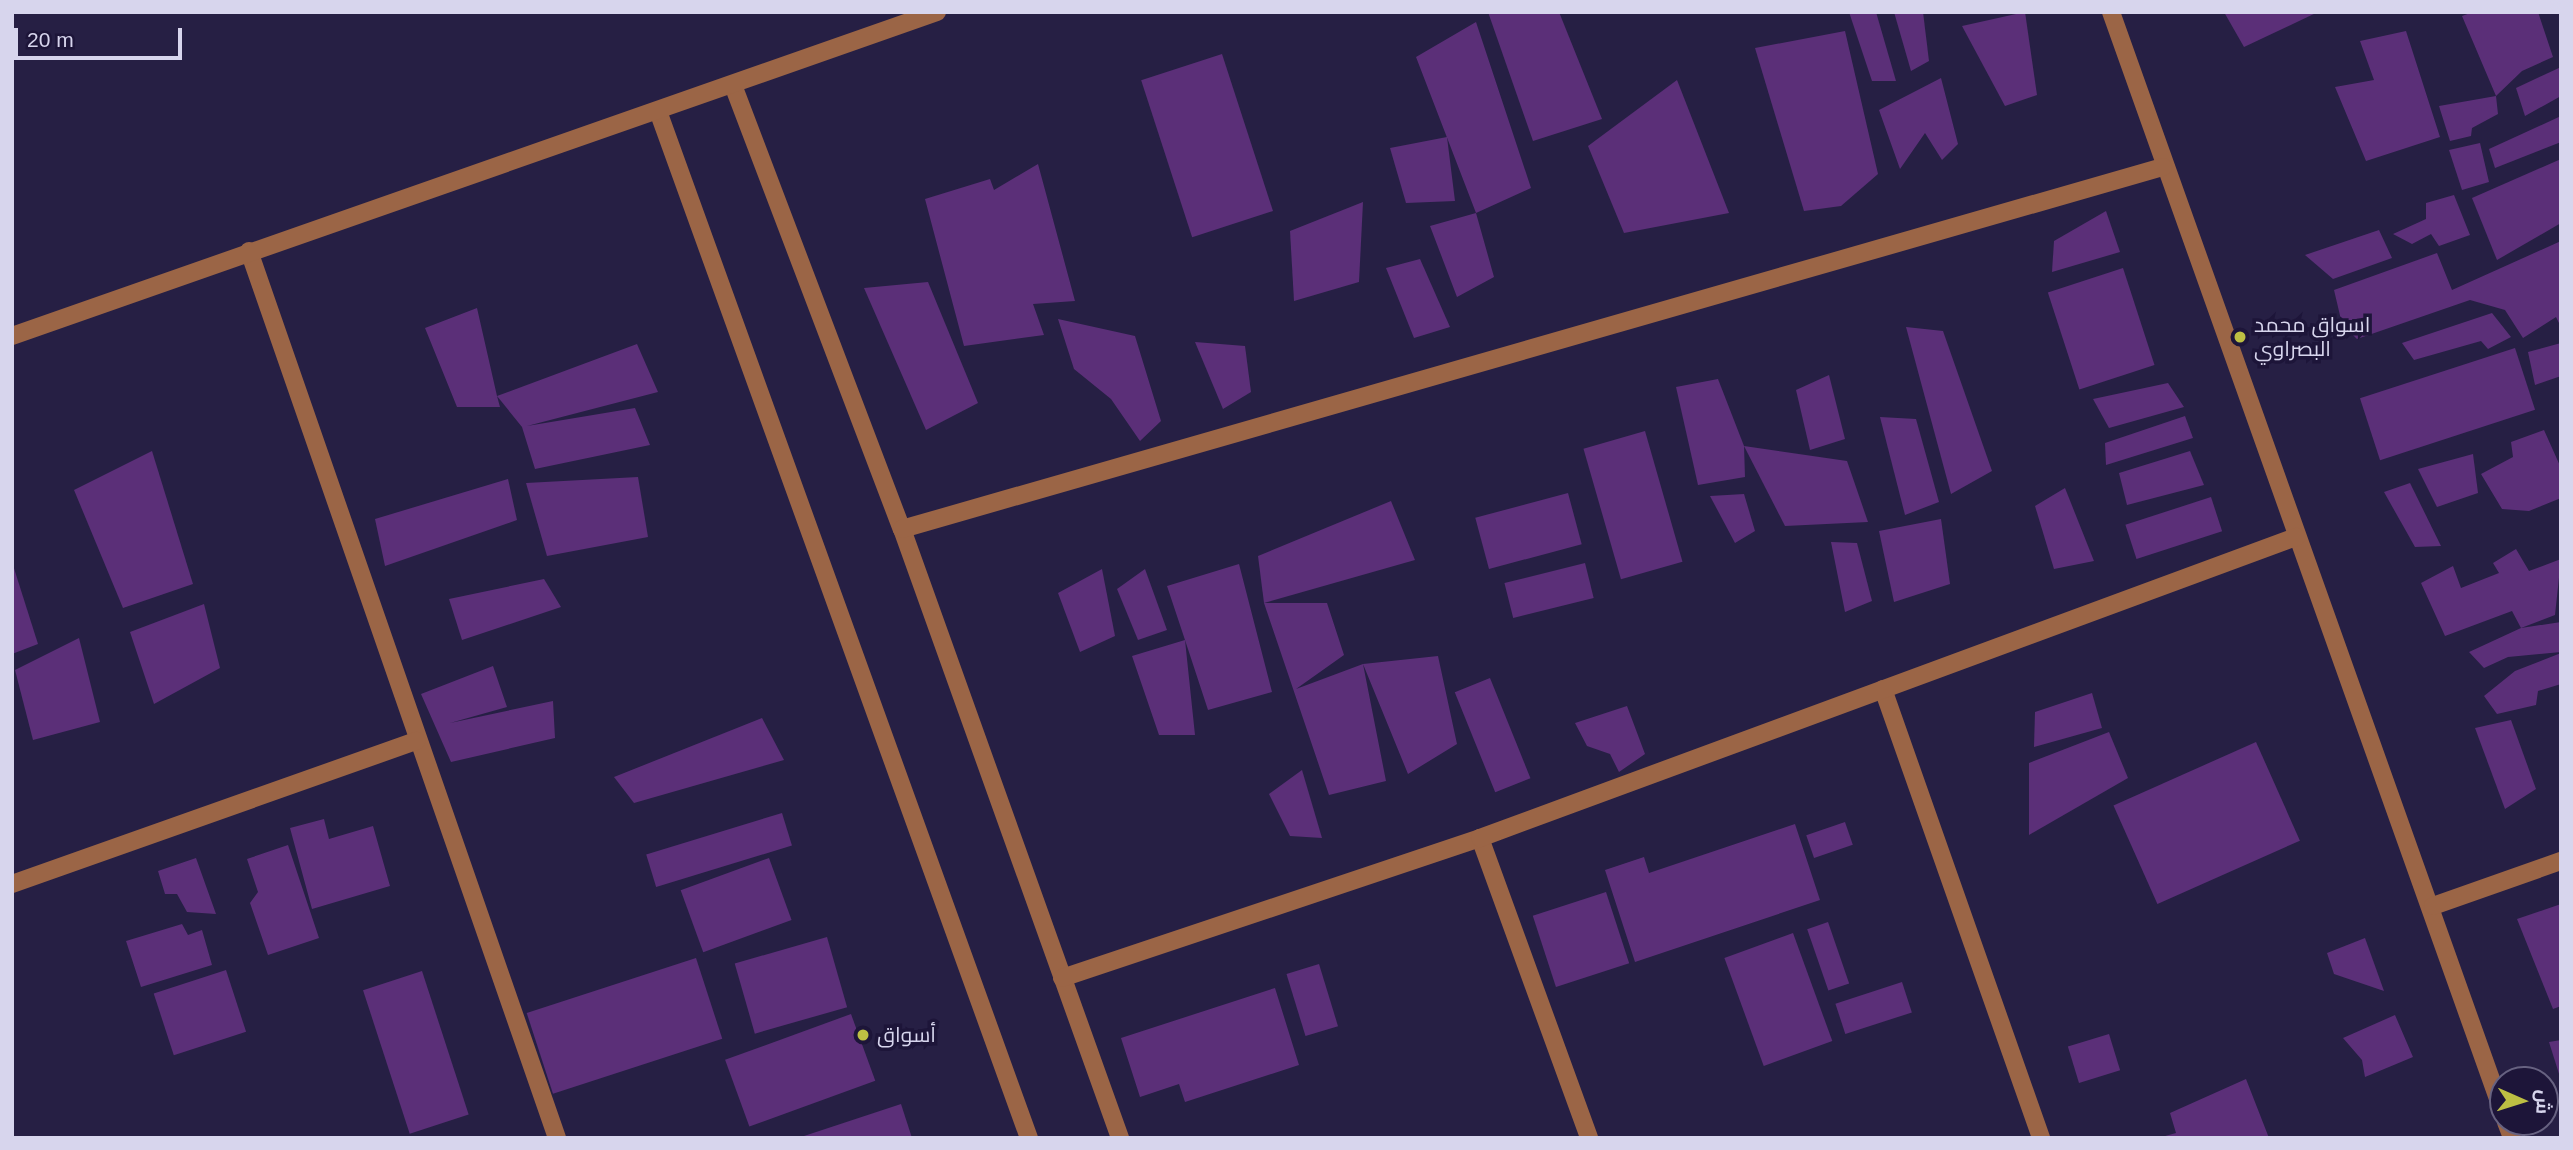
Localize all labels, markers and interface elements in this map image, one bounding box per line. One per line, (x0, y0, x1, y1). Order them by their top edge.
scale bar (18, 14, 186, 58)
text: 20 m (27, 28, 74, 51)
place label: اسواق محمد البصراوي (2254, 312, 2370, 362)
marker: اسواق محمد البصراوي (2232, 329, 2248, 345)
place label: أسواق (877, 1022, 936, 1048)
marker: أسواق (855, 1027, 871, 1043)
north arrow (2489, 1066, 2559, 1136)
text: ش (2532, 1089, 2555, 1115)

